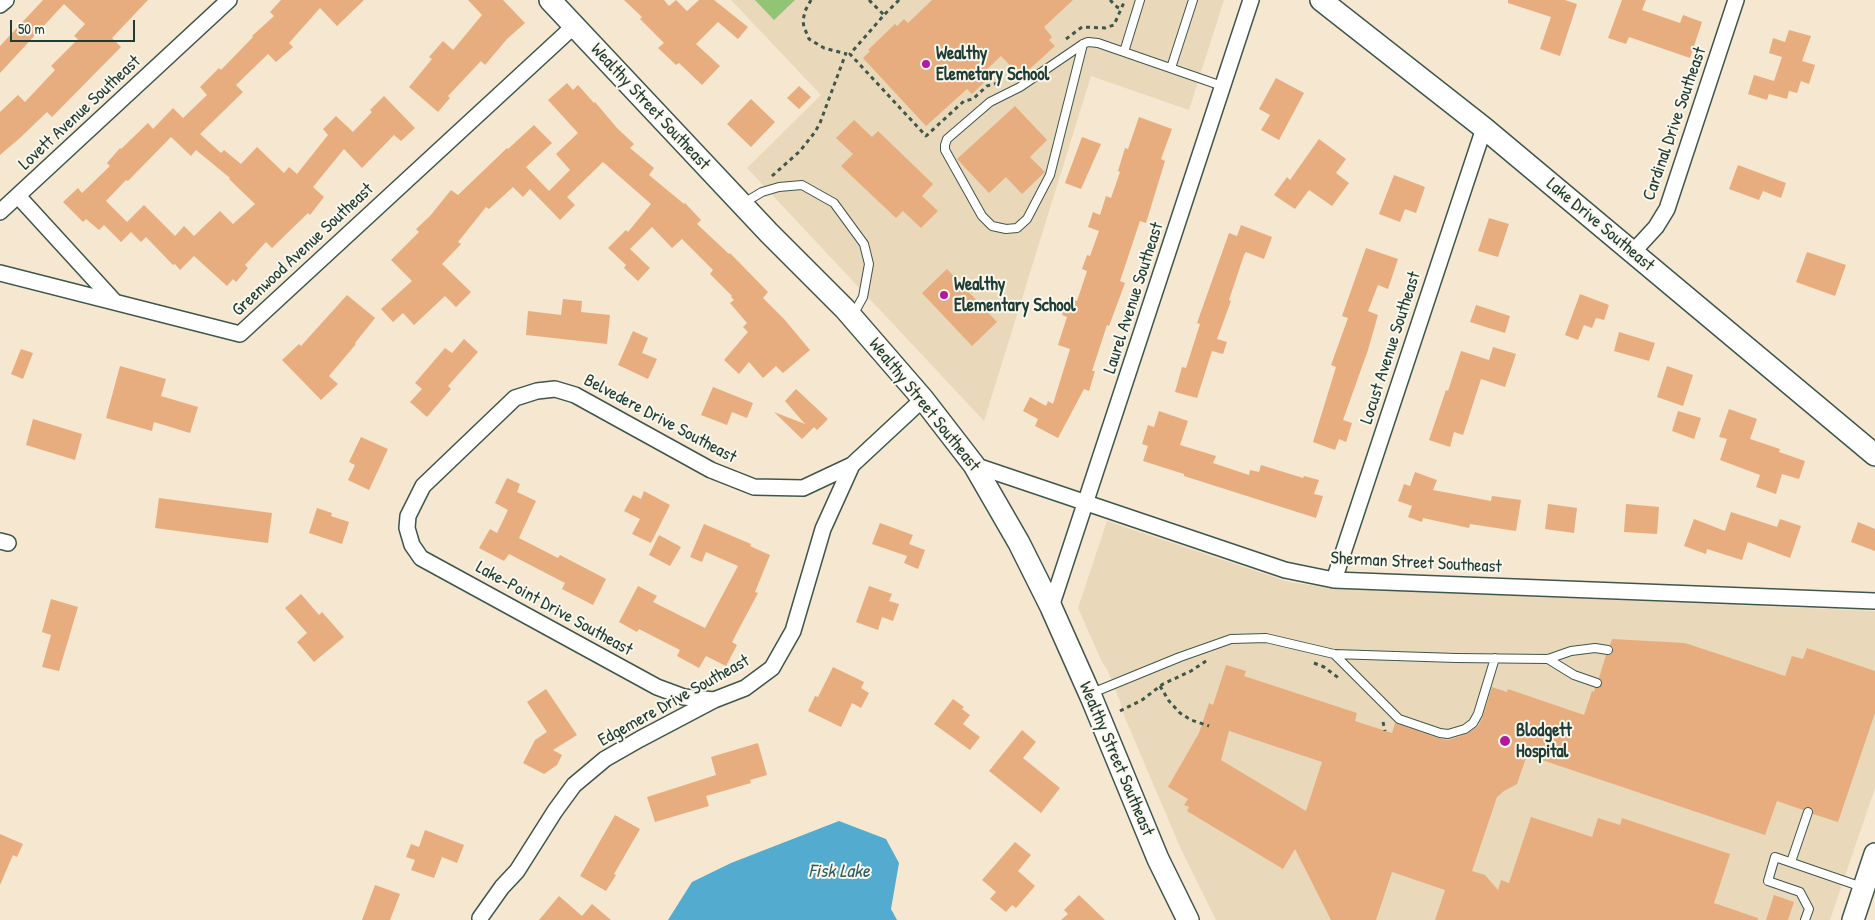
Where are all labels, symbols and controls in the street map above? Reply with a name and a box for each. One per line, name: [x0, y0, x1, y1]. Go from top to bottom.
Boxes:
scale bar: [12, 10, 138, 42]
text: 50 m: [18, 18, 45, 39]
street label: Wealthy Street Southeast: [586, 39, 714, 175]
place label: Wealthy Elemetary School: [936, 43, 1049, 86]
street label: Cardinal Drive Southeast: [1639, 44, 1711, 204]
street label: Lovett Avenue Southeast: [15, 51, 145, 175]
marker: Wealthy Elemetary School: [920, 58, 932, 70]
street label: Lake Drive Southeast: [1542, 174, 1658, 276]
street label: Greenwood Avenue Southeast: [228, 179, 378, 321]
street label: Laurel Avenue Southeast: [1099, 220, 1169, 376]
street label: Locust Avenue Southeast: [1356, 269, 1426, 427]
place label: Wealthy Elementary School: [954, 274, 1075, 316]
marker: Wealthy Elementary School: [938, 289, 950, 301]
street label: Wealthy Street Southeast: [864, 334, 984, 476]
street label: Belvedere Drive Southeast: [580, 370, 740, 468]
street label: Sherman Street Southeast: [1330, 548, 1502, 578]
street label: Lake-Point Drive Southeast: [472, 557, 636, 661]
street label: Edgemere Drive Southeast: [595, 650, 753, 752]
street label: Wealthy Street Southeast: [1074, 679, 1158, 839]
place label: Blodgett Hospital: [1516, 720, 1572, 762]
marker: Blodgett Hospital: [1498, 734, 1512, 748]
water label: Fisk Lake: [809, 861, 869, 883]

